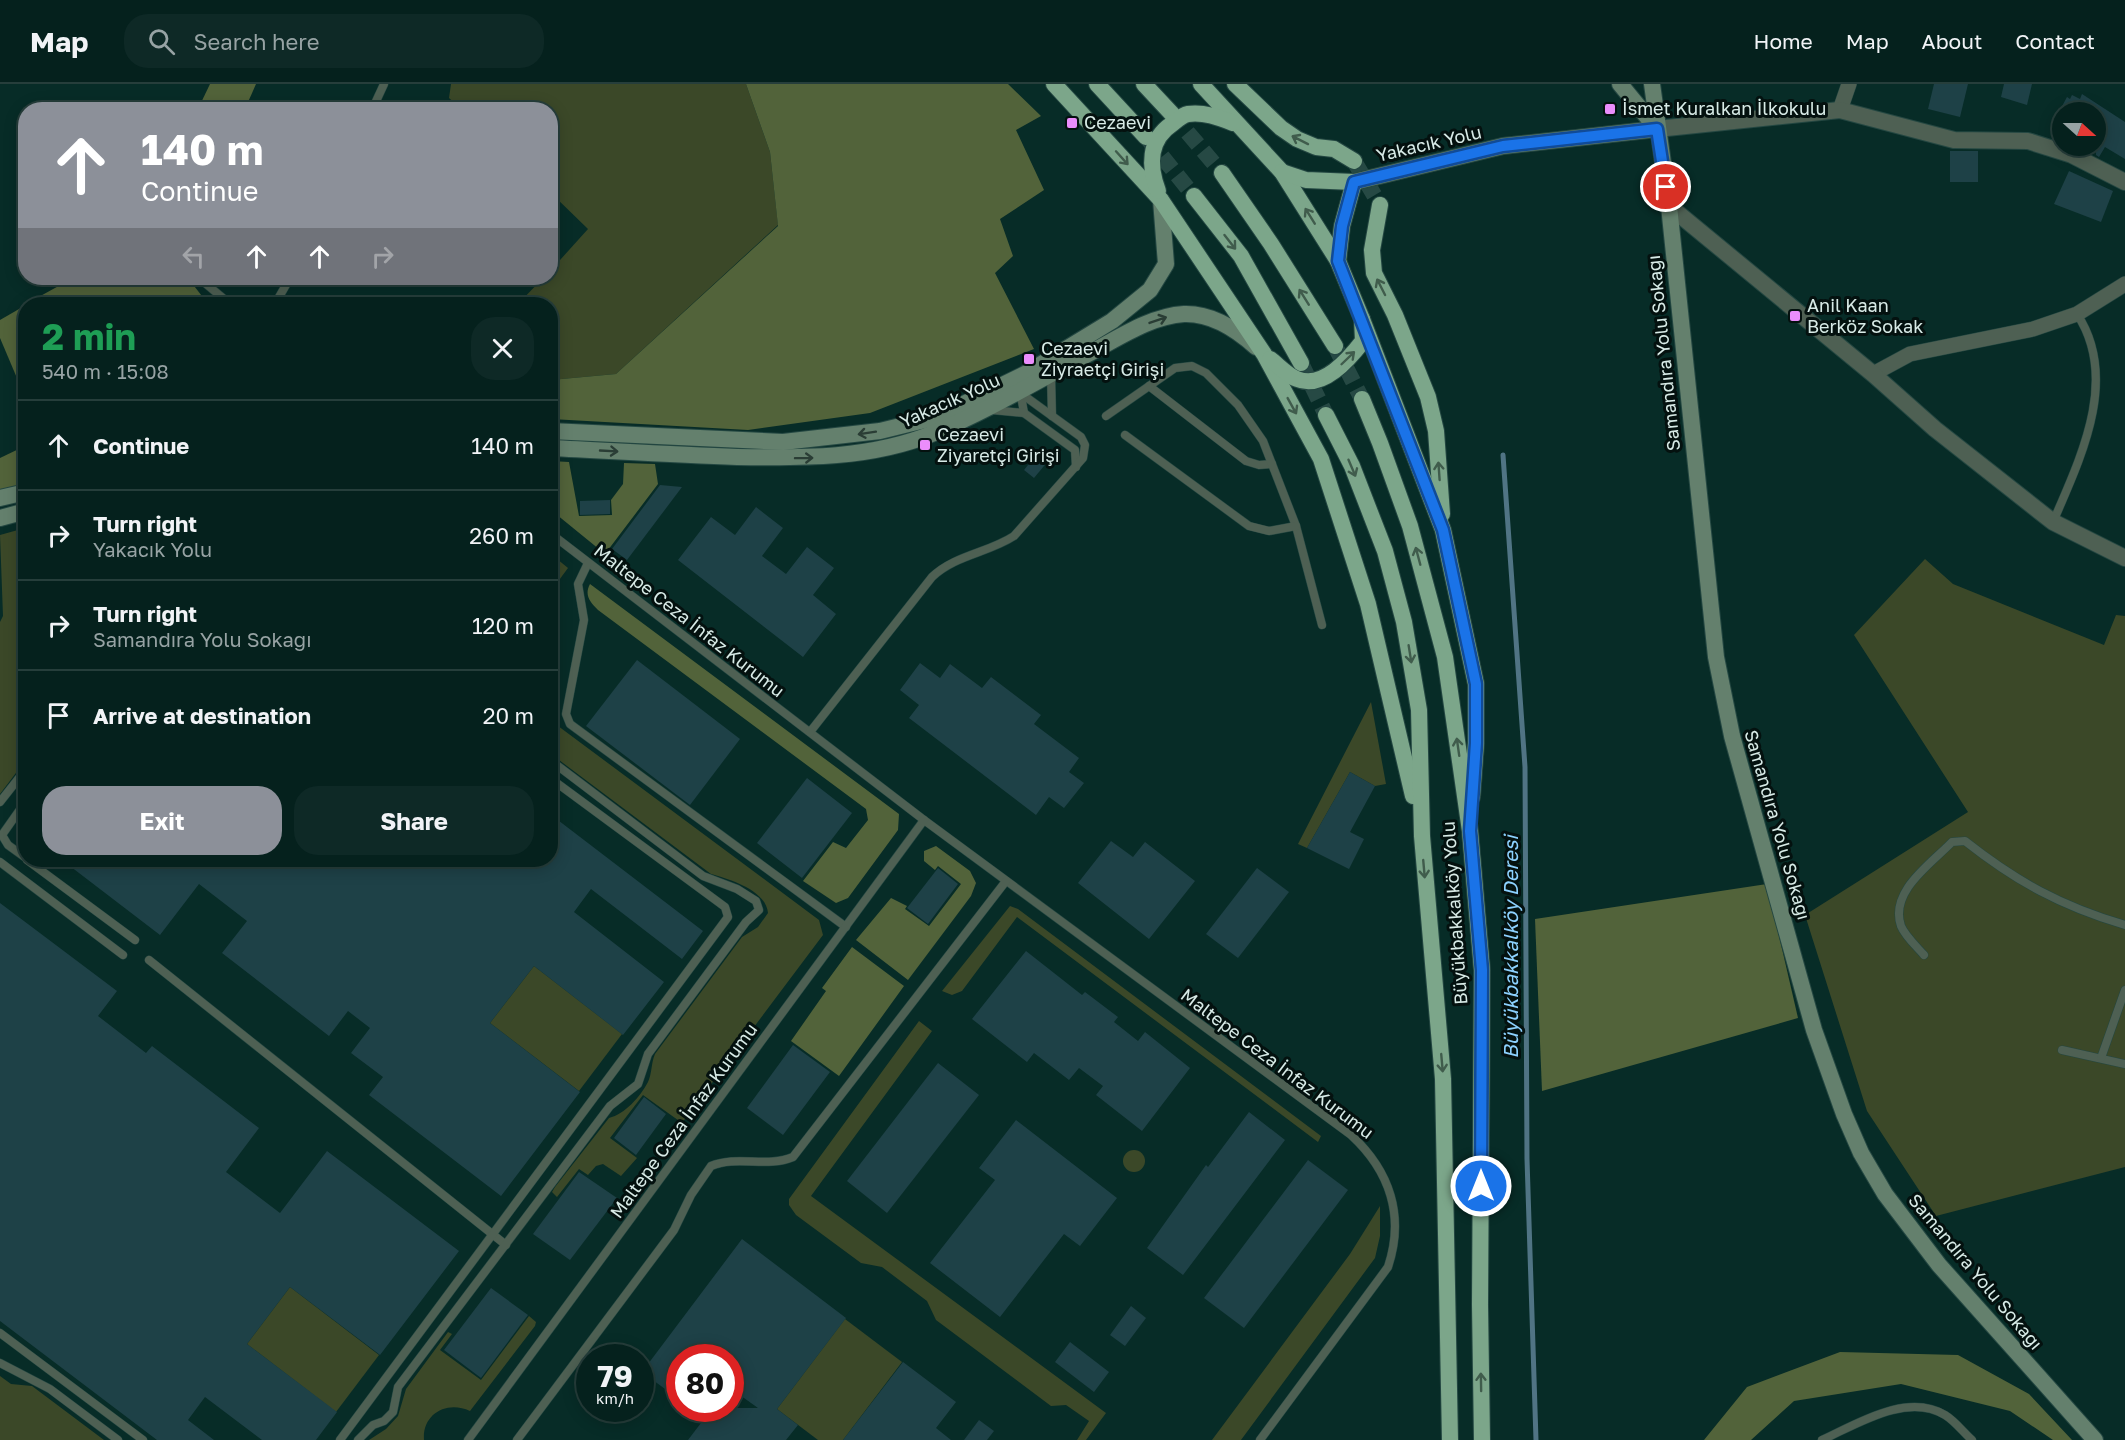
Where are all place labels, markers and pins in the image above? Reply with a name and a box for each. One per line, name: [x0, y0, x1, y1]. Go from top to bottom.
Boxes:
place label: İsmet Kuralkan İlkokulu: [1622, 97, 1826, 119]
marker: İsmet Kuralkan İlkokulu: [1603, 102, 1617, 116]
place label: Cezaevi: [1084, 111, 1151, 133]
marker: Cezaevi: [1065, 116, 1079, 130]
pin: [1640, 161, 1691, 212]
place label: Anil Kaan Berköz Sokak: [1807, 294, 1923, 337]
marker: Anil Kaan Berköz Sokak: [1788, 309, 1802, 323]
place label: Cezaevi Ziyraetçi Girişi: [1041, 337, 1164, 380]
marker: Cezaevi Ziyraetçi Girişi: [1022, 352, 1036, 366]
place label: Cezaevi Ziyaretçi Girişi: [937, 423, 1060, 466]
marker: Cezaevi Ziyaretçi Girişi: [918, 438, 932, 452]

